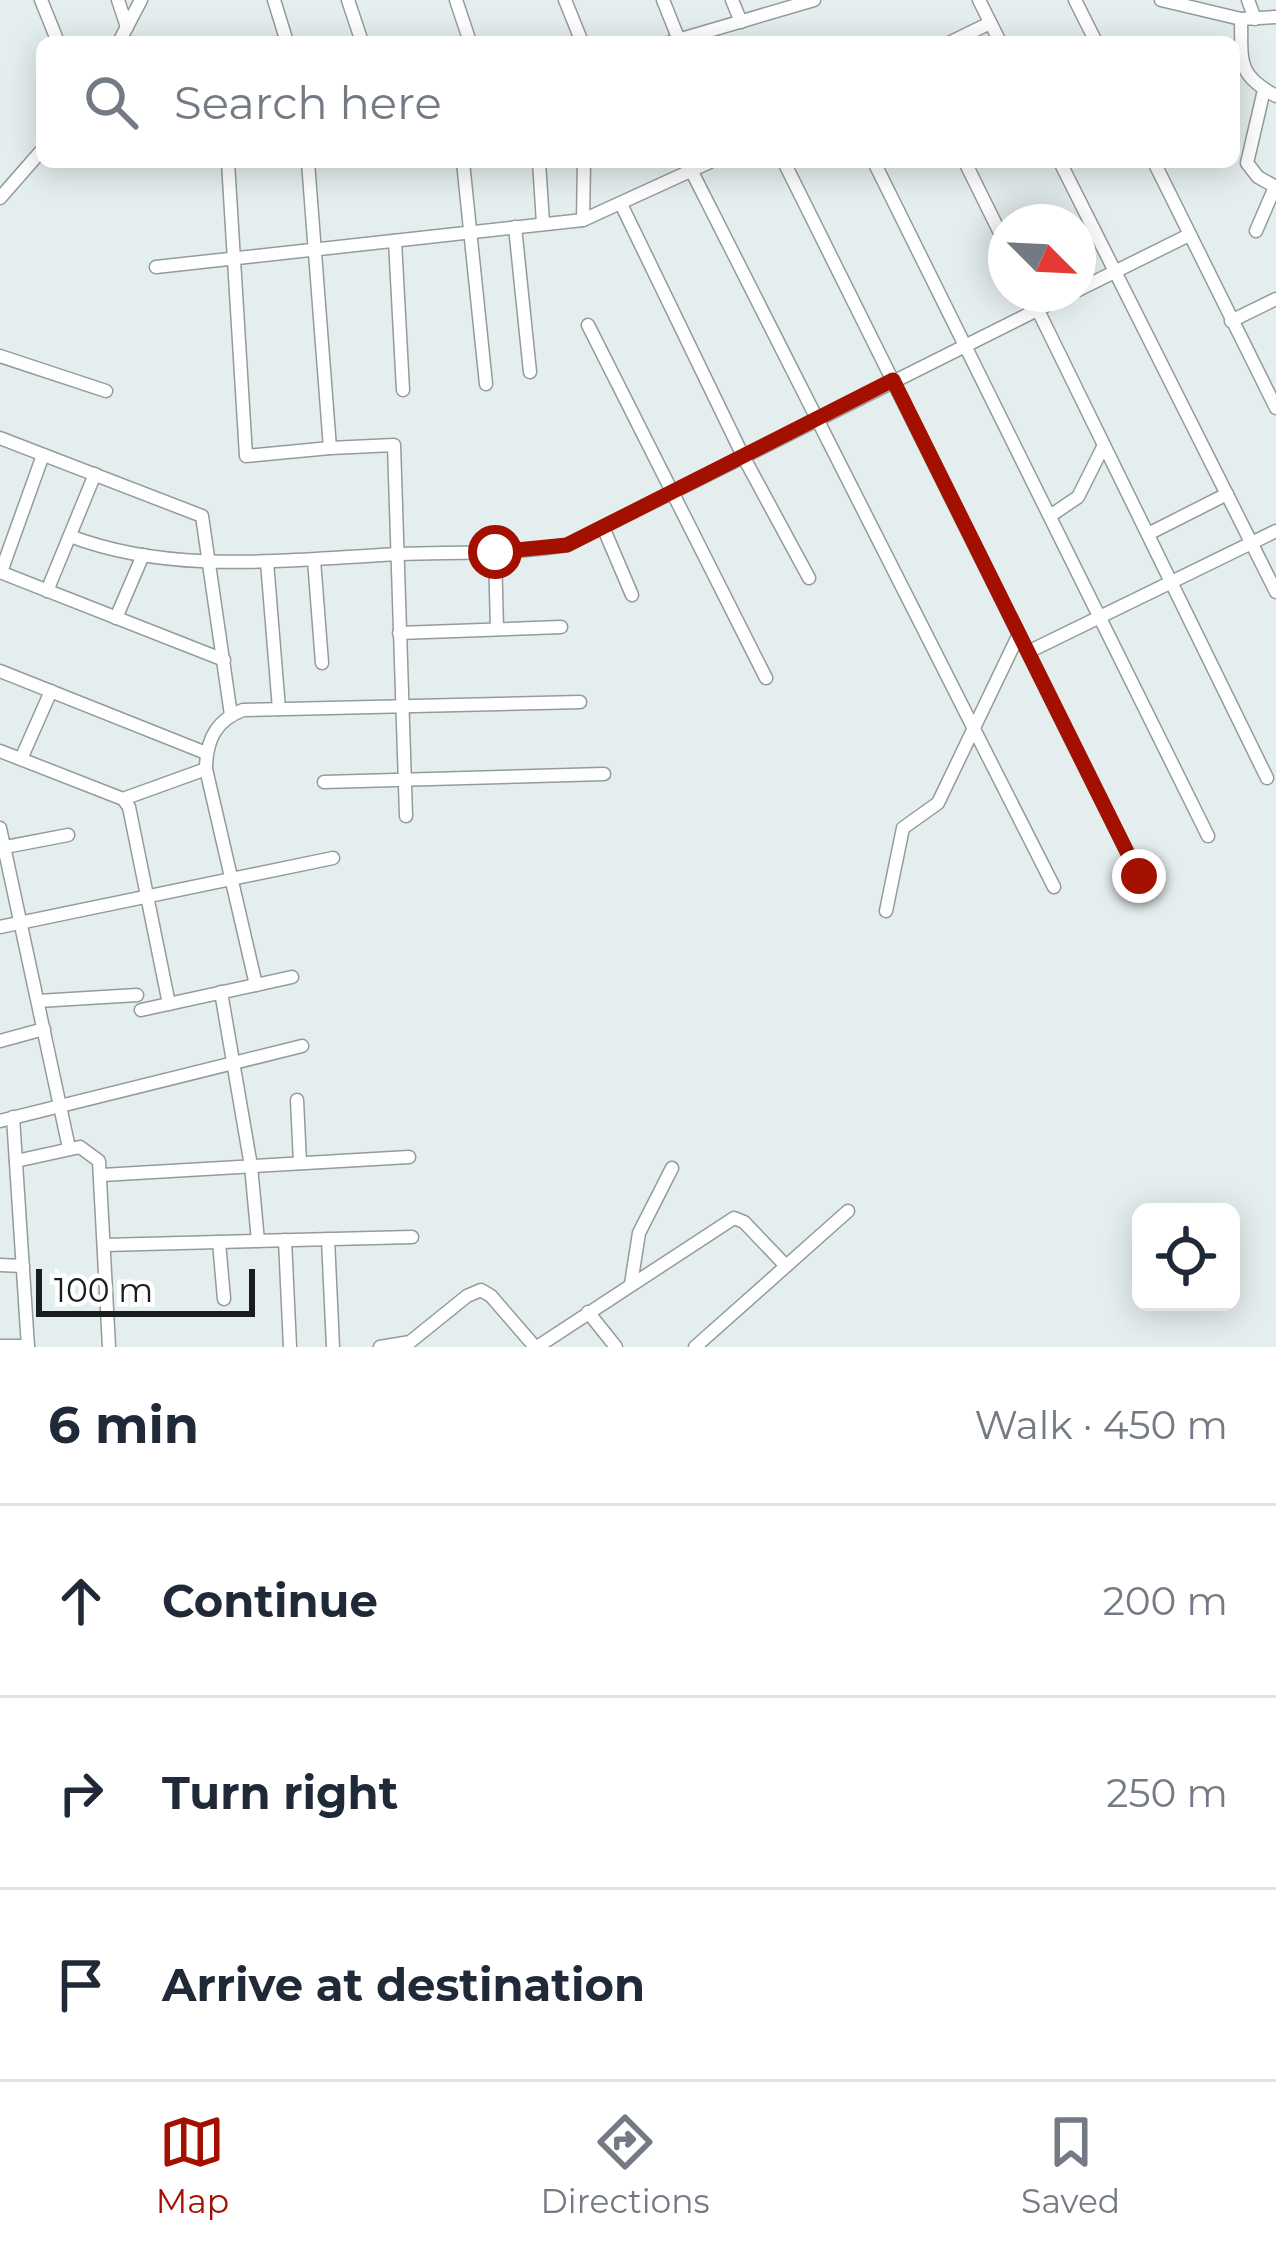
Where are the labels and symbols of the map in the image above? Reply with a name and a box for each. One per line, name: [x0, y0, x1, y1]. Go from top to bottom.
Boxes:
north arrow: [988, 204, 1096, 312]
route start: [468, 525, 522, 579]
route end: [1112, 849, 1166, 903]
scale bar: [36, 1263, 255, 1316]

